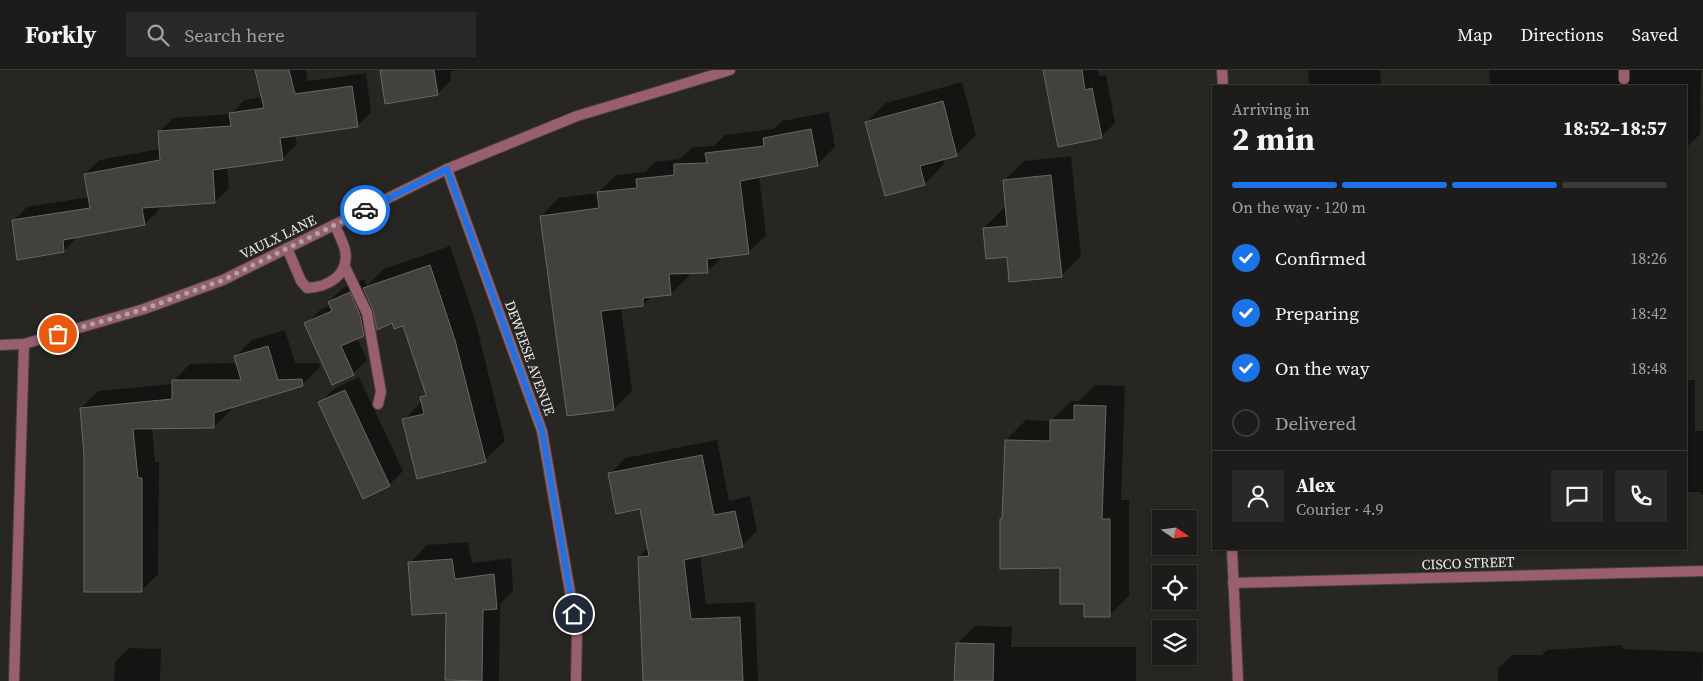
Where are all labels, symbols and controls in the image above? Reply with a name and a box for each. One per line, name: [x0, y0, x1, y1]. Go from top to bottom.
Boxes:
search box: [126, 12, 476, 57]
text: Forkly: [25, 18, 96, 51]
icon: search: [144, 21, 172, 49]
text: Search here: [184, 22, 285, 48]
text: Map: [1457, 22, 1493, 47]
text: Directions: [1521, 22, 1604, 47]
text: Saved: [1632, 22, 1678, 47]
text: Arriving in: [1232, 98, 1310, 120]
text: 18:52–18:57: [1563, 115, 1667, 141]
text: 2 min: [1232, 117, 1315, 161]
courier: [340, 185, 390, 235]
icon: car: [351, 196, 379, 224]
text: On the way · 120 m: [1232, 196, 1366, 218]
street label: VAULX LANE: [237, 210, 319, 264]
icon: check: [1232, 244, 1260, 272]
text: Confirmed: [1275, 245, 1366, 271]
text: 18:26: [1630, 247, 1667, 269]
street label: DEWEESE AVENUE: [500, 298, 560, 418]
icon: check: [1232, 299, 1260, 327]
text: Preparing: [1275, 300, 1359, 326]
text: 18:42: [1630, 302, 1667, 324]
pin: [37, 313, 79, 355]
icon: bag: [44, 320, 72, 348]
icon: check: [1232, 354, 1260, 382]
text: On the way: [1275, 355, 1370, 381]
text: 18:48: [1630, 357, 1667, 379]
text: Delivered: [1275, 410, 1356, 436]
button: person: [1232, 470, 1284, 522]
button: chat: [1551, 470, 1603, 522]
button: phone: [1615, 470, 1667, 522]
text: Alex: [1296, 472, 1335, 498]
text: Courier · 4.9: [1296, 498, 1384, 520]
north arrow: [1152, 510, 1198, 555]
map controls: [1152, 510, 1197, 665]
street label: CISCO STREET: [1421, 551, 1515, 575]
button: locate: [1152, 565, 1197, 610]
pin: [553, 593, 595, 635]
icon: home: [560, 600, 588, 628]
button: layers: [1152, 620, 1197, 665]

